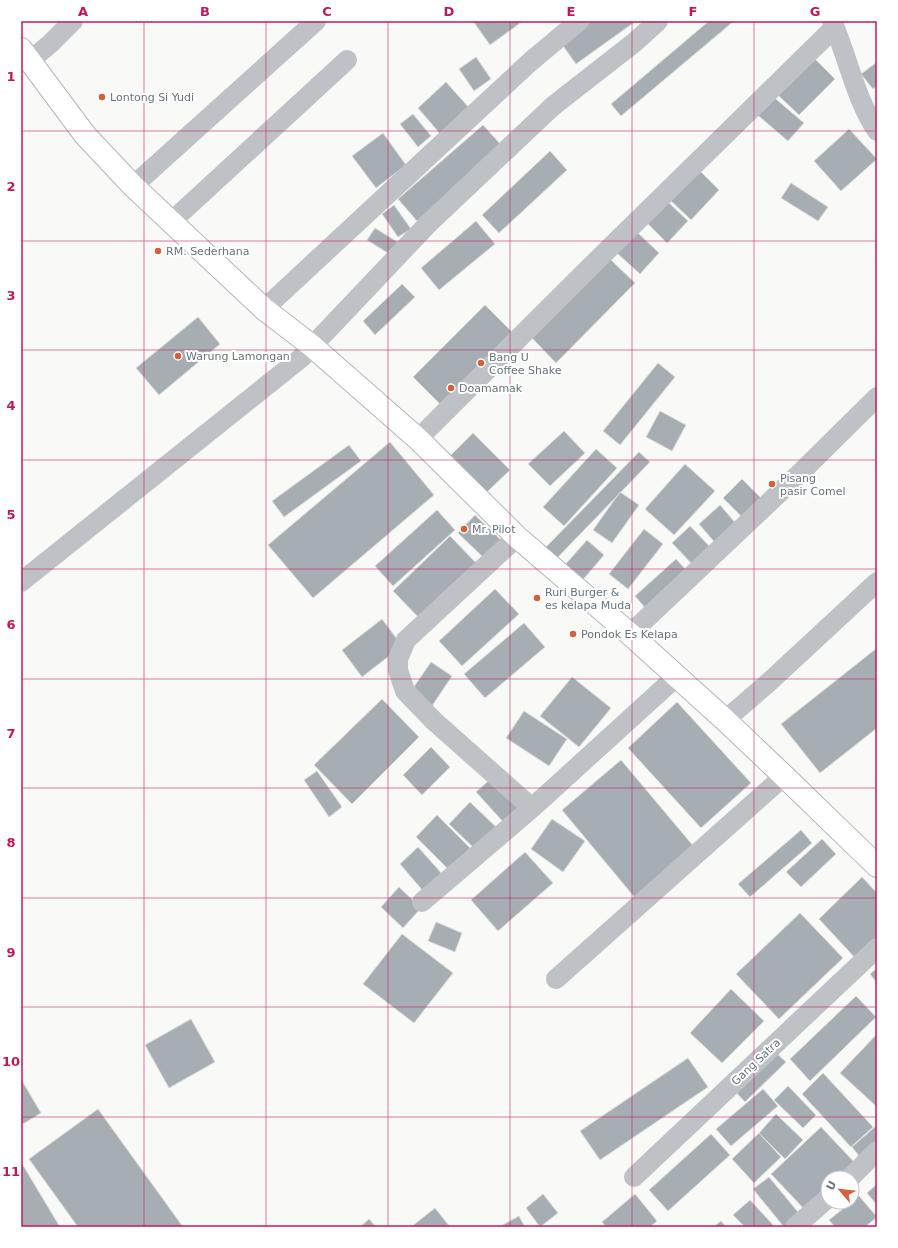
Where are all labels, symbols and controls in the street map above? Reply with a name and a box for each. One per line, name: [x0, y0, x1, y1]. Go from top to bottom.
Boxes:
text: A: [78, 4, 88, 19]
text: B: [200, 4, 210, 19]
text: C: [322, 4, 332, 19]
text: D: [444, 4, 455, 19]
text: E: [567, 4, 575, 19]
text: F: [689, 4, 697, 19]
text: G: [810, 4, 820, 19]
text: 1: [6, 69, 16, 84]
place label: Lontong Si Yudi: [110, 91, 194, 104]
marker: Lontong Si Yudi: [97, 92, 107, 102]
text: 2: [6, 179, 16, 194]
place label: RM. Sederhana: [166, 245, 249, 258]
marker: RM. Sederhana: [153, 246, 163, 256]
text: 3: [6, 288, 16, 303]
place label: Warung Lamongan: [186, 350, 290, 363]
marker: Warung Lamongan: [173, 351, 183, 361]
place label: Bang U Coffee Shake: [489, 351, 562, 377]
marker: Bang U Coffee Shake: [476, 358, 486, 368]
place label: Doamamak: [459, 382, 523, 395]
marker: Doamamak: [446, 383, 456, 393]
text: 4: [6, 398, 16, 413]
place label: Pisang pasir Comel: [780, 472, 845, 498]
marker: Pisang pasir Comel: [767, 479, 777, 489]
text: 5: [6, 507, 16, 522]
place label: Mr. Pilot: [472, 523, 516, 536]
marker: Mr. Pilot: [459, 524, 469, 534]
place label: Ruri Burger & es kelapa Muda: [545, 586, 631, 612]
marker: Ruri Burger & es kelapa Muda: [532, 593, 542, 603]
text: 6: [6, 617, 16, 632]
place label: Pondok Es Kelapa: [581, 628, 678, 641]
marker: Pondok Es Kelapa: [568, 629, 578, 639]
text: 7: [6, 726, 16, 741]
text: 8: [6, 835, 16, 850]
text: 9: [6, 945, 16, 960]
street label: Gang Satra: [729, 1036, 783, 1088]
text: 10: [2, 1054, 20, 1069]
text: 11: [2, 1164, 20, 1179]
north arrow: [820, 1170, 860, 1210]
text: U: [824, 1179, 839, 1193]

